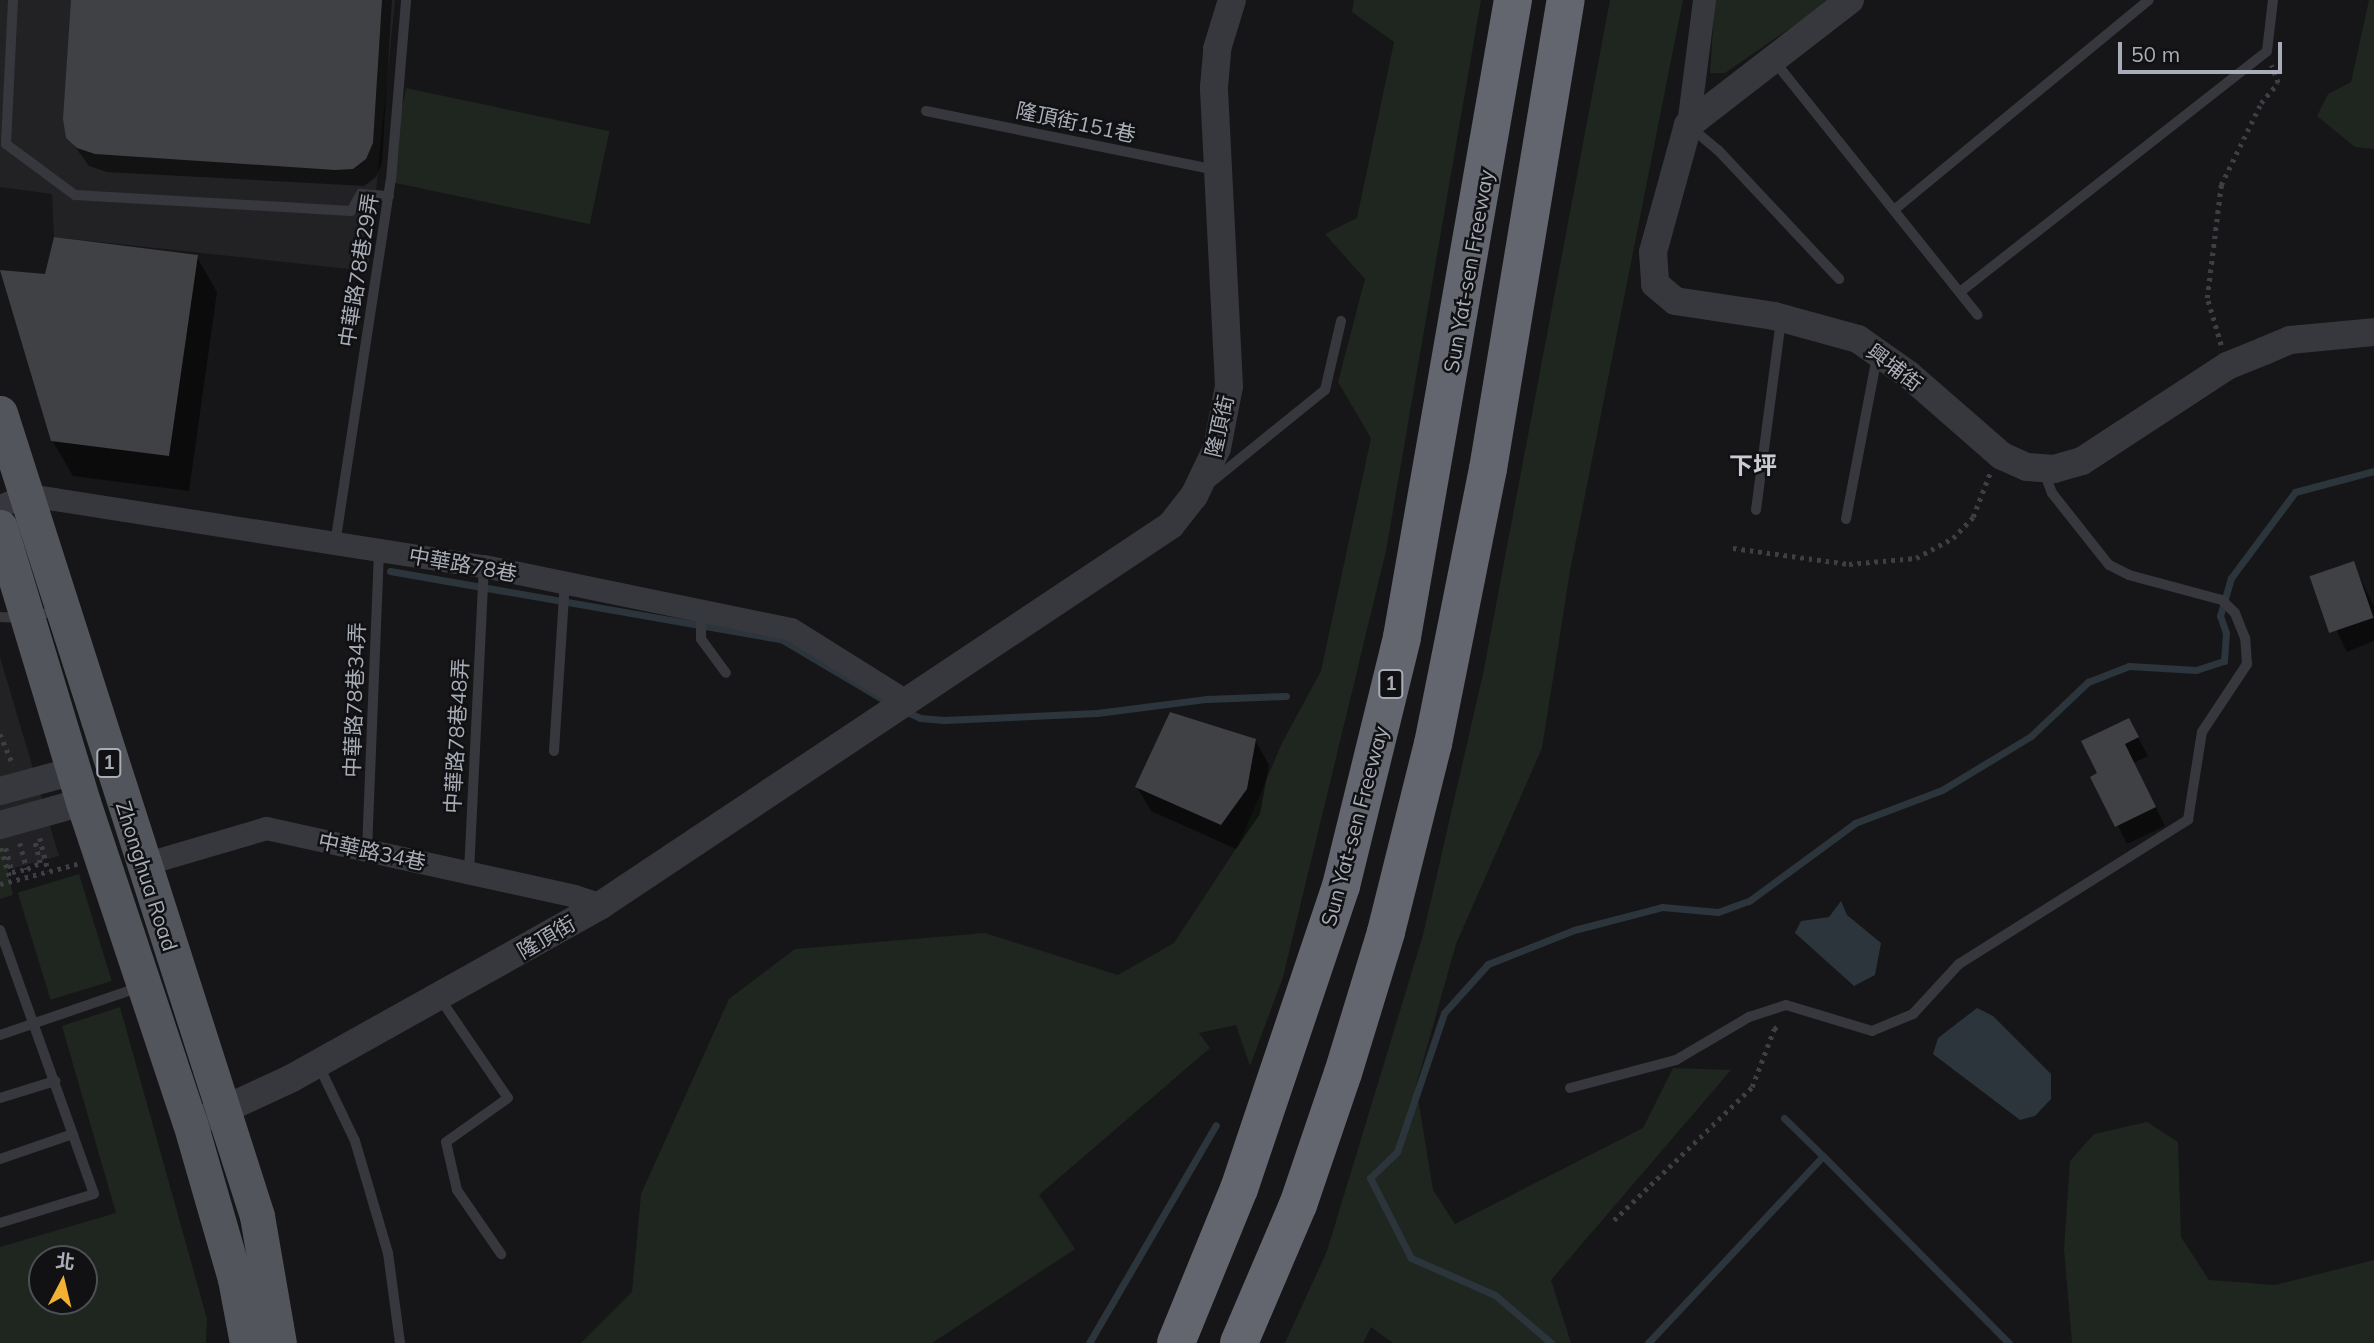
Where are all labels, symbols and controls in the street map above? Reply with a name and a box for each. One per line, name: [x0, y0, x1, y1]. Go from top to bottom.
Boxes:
scale bar: [2122, 28, 2286, 72]
text: 50 m: [2131, 41, 2180, 67]
street label: 隆頂街151巷: [1014, 97, 1138, 147]
street label: Sun Yat-sen Freeway: [1438, 167, 1498, 375]
street label: 中華路78巷29弄: [333, 191, 383, 349]
street label: 興埔街: [1862, 338, 1928, 396]
street label: 隆頂街: [1200, 392, 1238, 460]
district label: 下坪: [1729, 452, 1777, 480]
street label: 中華路78巷: [407, 542, 519, 586]
street label: 中華路78巷34弄: [339, 622, 369, 778]
street label: 中華路78巷48弄: [439, 658, 473, 814]
road number: 1: [1377, 668, 1405, 699]
street label: Sun Yat-sen Freeway: [1315, 723, 1393, 929]
road number: 1: [95, 748, 123, 778]
street label: Zhonghua Road: [111, 798, 183, 954]
street label: 中華路34巷: [316, 827, 428, 875]
street label: 隆頂街: [512, 910, 580, 964]
north arrow: [28, 1245, 98, 1315]
text: 北: [54, 1248, 76, 1274]

